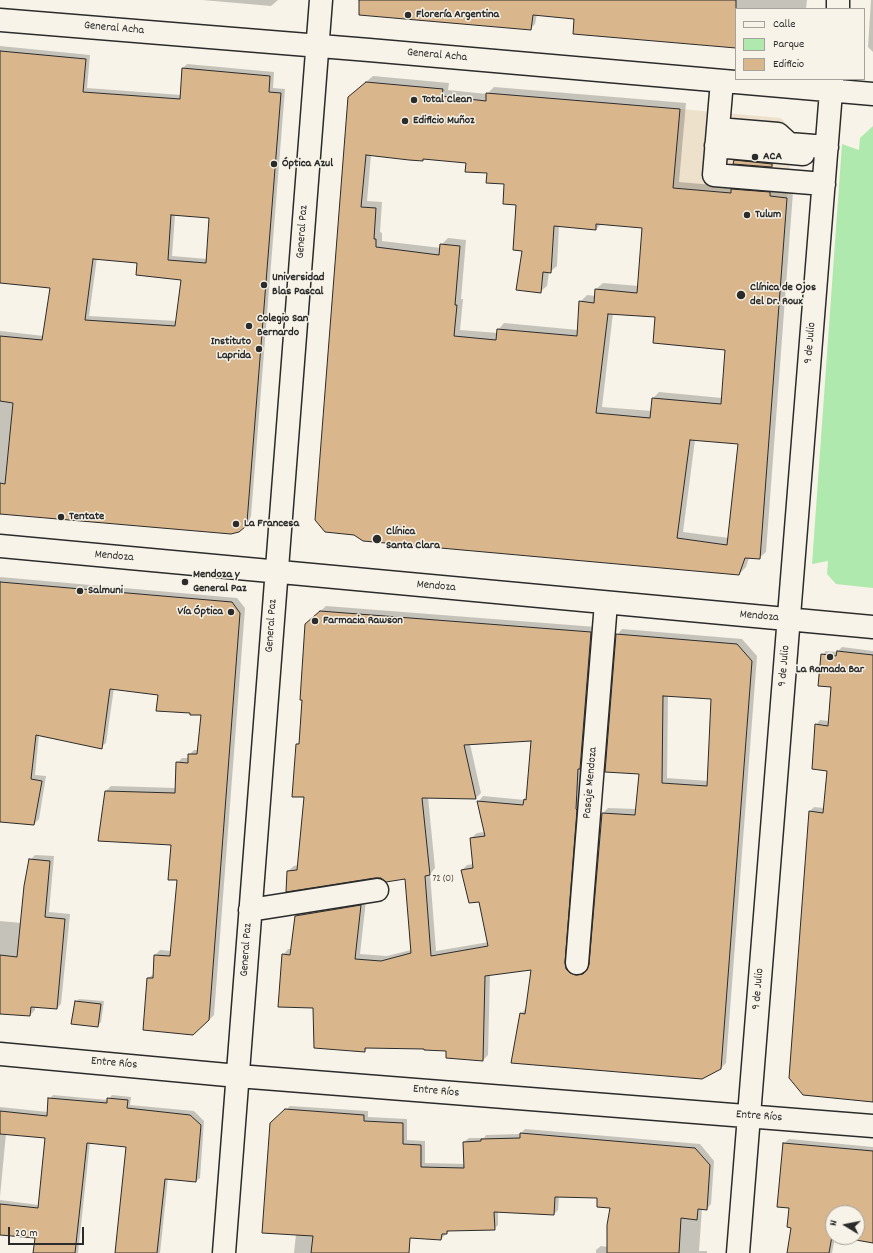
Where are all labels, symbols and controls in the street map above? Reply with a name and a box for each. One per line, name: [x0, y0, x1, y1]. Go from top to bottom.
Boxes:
place label: Florería Argentina: [416, 8, 499, 22]
legend: [735, 8, 865, 80]
marker: Florería Argentina: [403, 10, 413, 20]
text: Calle: [773, 16, 796, 33]
street label: General Acha: [83, 19, 145, 39]
text: Parque: [773, 36, 804, 53]
street label: General Acha: [406, 46, 468, 66]
text: Edificio: [773, 56, 804, 73]
place label: Total Clean: [422, 93, 472, 107]
marker: Total Clean: [409, 95, 419, 105]
place label: Edificio Muñoz: [413, 114, 475, 128]
marker: Edificio Muñoz: [400, 116, 410, 126]
place label: ACA: [763, 150, 782, 164]
marker: ACA: [750, 152, 760, 162]
place label: Óptica Azul: [282, 157, 333, 171]
marker: Óptica Azul: [269, 159, 279, 169]
street label: General Paz: [294, 205, 312, 259]
place label: Tulum: [755, 208, 781, 222]
marker: Tulum: [742, 210, 752, 220]
place label: Universidad Blas Pascal: [272, 271, 324, 299]
marker: Universidad Blas Pascal: [259, 280, 269, 290]
place label: Clínica de Ojos del Dr. Roux: [750, 281, 816, 309]
marker: Clínica de Ojos del Dr. Roux: [735, 289, 747, 301]
place label: Colegio San Bernardo: [257, 312, 308, 340]
marker: Colegio San Bernardo: [244, 321, 254, 331]
street label: 9 de Julio: [802, 322, 820, 364]
place label: Instituto Laprida: [211, 335, 251, 363]
marker: Instituto Laprida: [254, 344, 264, 354]
place label: Tentate: [69, 510, 104, 524]
marker: Tentate: [56, 512, 66, 522]
place label: La Francesa: [244, 517, 299, 531]
marker: La Francesa: [231, 519, 241, 529]
place label: Clínica Santa Clara: [386, 525, 440, 553]
marker: Clínica Santa Clara: [371, 533, 383, 545]
street label: Mendoza: [94, 548, 134, 566]
place label: Mendoza y General Paz: [193, 568, 246, 596]
marker: Mendoza y General Paz: [180, 577, 190, 587]
street label: Mendoza: [416, 578, 456, 596]
place label: Salmuni: [88, 584, 123, 598]
marker: Salmuni: [75, 586, 85, 596]
street label: General Paz: [263, 599, 281, 653]
place label: Vía Óptica: [178, 605, 223, 619]
marker: Vía Óptica: [226, 607, 236, 617]
street label: Mendoza: [739, 608, 779, 626]
place label: Farmacia Rawson: [323, 614, 403, 628]
marker: Farmacia Rawson: [310, 616, 320, 626]
street label: 9 de Julio: [776, 645, 794, 687]
marker: La Ramada Bar: [825, 652, 835, 662]
place label: La Ramada Bar: [796, 663, 864, 677]
street label: Pasaje Mendoza: [581, 747, 601, 819]
house number: 72 (O): [432, 874, 454, 886]
street label: General Paz: [238, 923, 256, 977]
street label: 9 de Julio: [750, 968, 768, 1010]
street label: Entre Ríos: [90, 1055, 138, 1073]
street label: Entre Ríos: [412, 1083, 460, 1101]
street label: Entre Ríos: [735, 1108, 783, 1126]
north arrow: [825, 1205, 865, 1245]
scale bar: [10, 1219, 86, 1245]
text: N: [826, 1219, 843, 1227]
text: 20 m: [15, 1225, 38, 1242]

